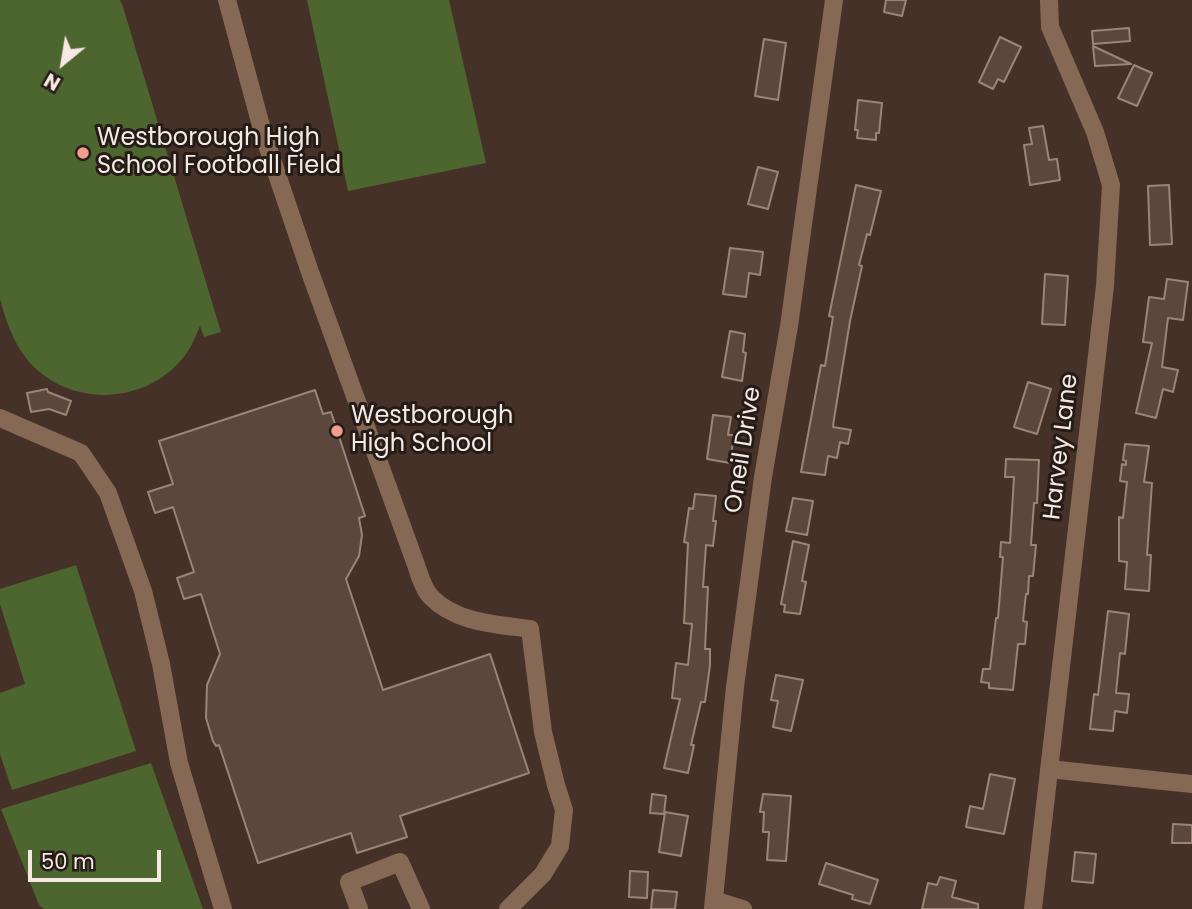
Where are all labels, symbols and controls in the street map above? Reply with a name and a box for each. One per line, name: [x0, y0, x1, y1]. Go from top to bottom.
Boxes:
north arrow: [28, 28, 98, 98]
text: N: [39, 66, 65, 97]
place label: Westborough High School Football Field: [97, 125, 341, 181]
marker: Westborough High School Football Field: [75, 145, 91, 161]
street label: Harvey Lane: [1039, 372, 1085, 522]
street label: Oneil Drive: [720, 385, 768, 515]
place label: Westborough High School: [351, 403, 513, 459]
marker: Westborough High School: [329, 423, 345, 439]
scale bar: [32, 836, 164, 880]
text: 50 m: [41, 847, 95, 876]

